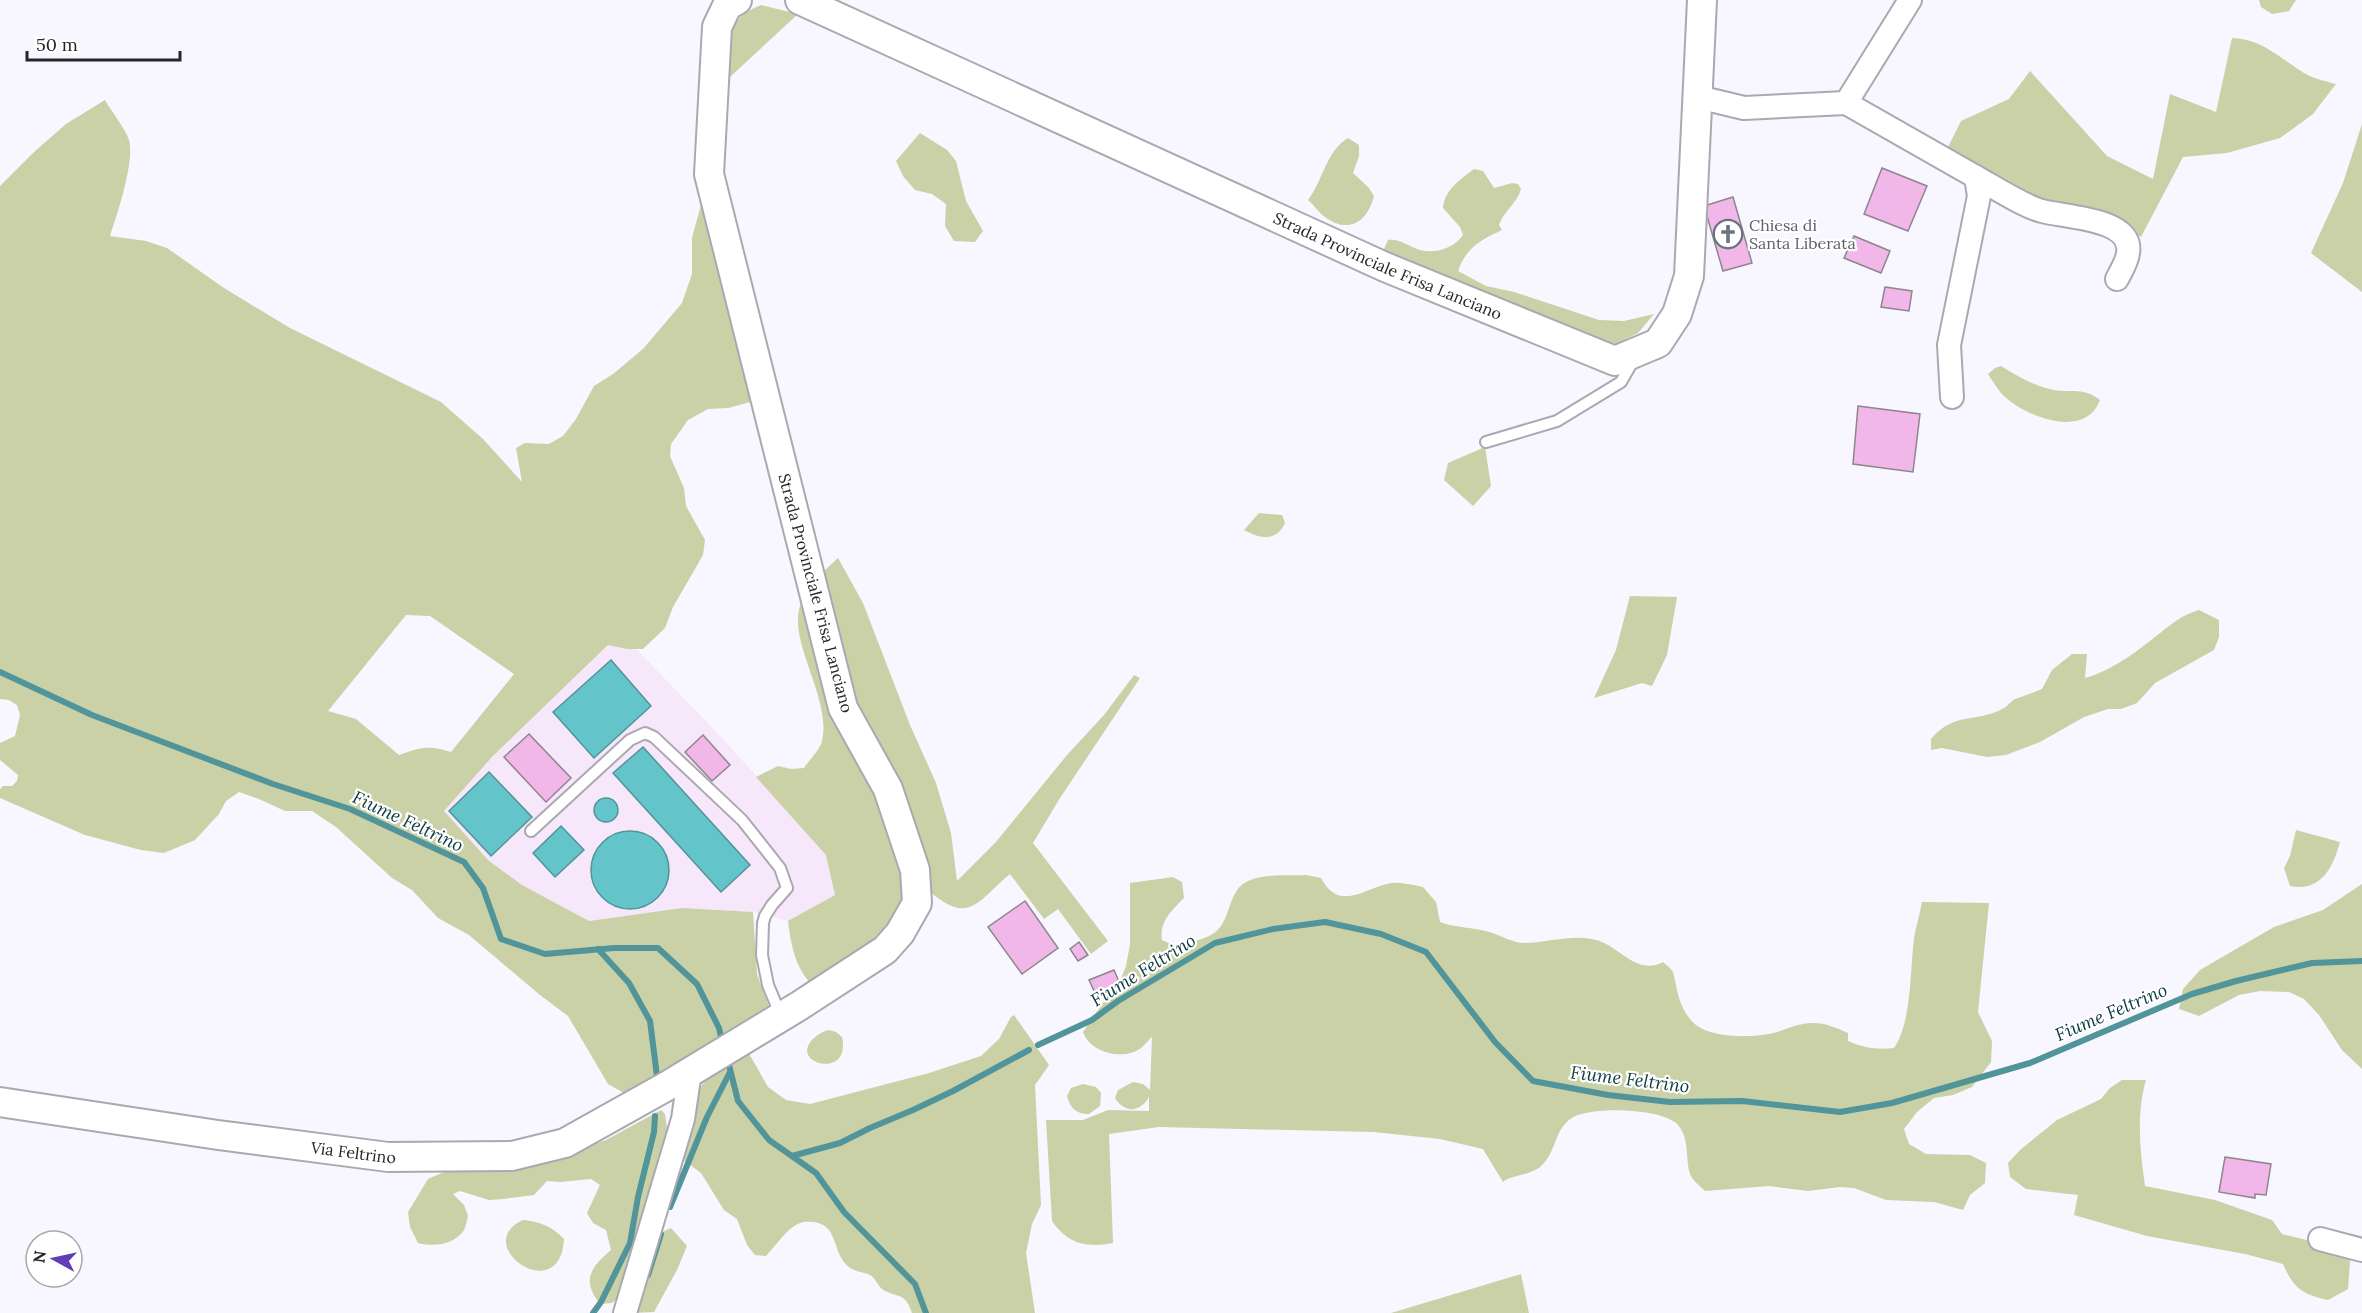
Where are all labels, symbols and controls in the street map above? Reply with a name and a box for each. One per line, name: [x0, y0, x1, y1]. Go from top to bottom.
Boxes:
scale bar: [27, 24, 180, 62]
text: 50 m: [36, 33, 78, 56]
street label: Strada Provinciale Frisa Lanciano: [1270, 207, 1505, 324]
place label: Chiesa di Santa Liberata: [1749, 215, 1856, 253]
church icon: Chiesa di Santa Liberata: [1712, 218, 1744, 250]
street label: Strada Provinciale Frisa Lanciano: [774, 471, 858, 715]
water label: Fiume Feltrino: [349, 785, 467, 857]
water label: Fiume Feltrino: [1086, 929, 1200, 1011]
water label: Fiume Feltrino: [2051, 978, 2171, 1046]
water label: Fiume Feltrino: [1569, 1060, 1691, 1098]
street label: Via Feltrino: [309, 1137, 396, 1167]
north arrow: [24, 1229, 84, 1289]
text: N: [28, 1249, 50, 1264]

